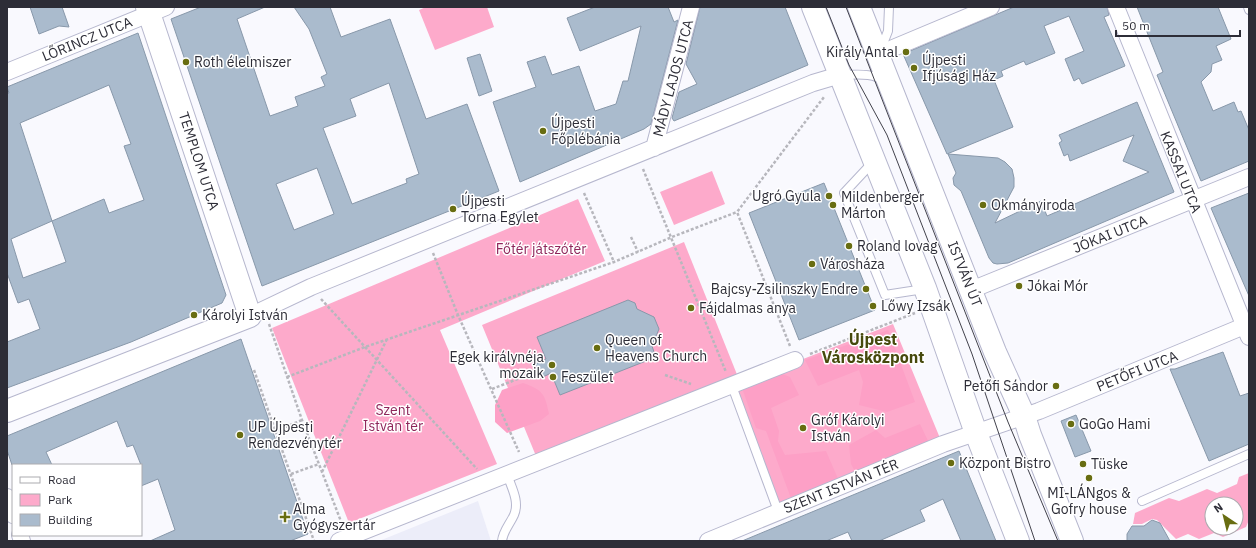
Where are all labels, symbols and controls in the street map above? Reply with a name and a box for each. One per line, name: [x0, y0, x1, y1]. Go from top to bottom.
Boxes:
street label: LŐRINCZ UTCA: [39, 12, 135, 65]
scale bar: [1116, 12, 1240, 38]
street label: MÁDY LAJOS UTCA: [648, 17, 697, 139]
text: 50 m: [1122, 18, 1150, 33]
place label: Király Antal: [826, 43, 898, 61]
marker: Király Antal: [901, 47, 911, 57]
place label: Újpesti Ifjúsági Ház: [922, 50, 996, 85]
place label: Roth élelmiszer: [194, 53, 291, 71]
marker: Roth élelmiszer: [181, 57, 191, 67]
marker: Újpesti Ifjúsági Ház: [909, 63, 919, 73]
street label: TEMPLOM UTCA: [175, 110, 223, 212]
place label: Újpesti Főplébánia: [551, 113, 621, 148]
marker: Újpesti Főplébánia: [538, 126, 548, 136]
street label: KASSAI UTCA: [1156, 128, 1206, 216]
place label: Ugró Gyula: [752, 187, 822, 205]
place label: Mildenberger Márton: [841, 188, 924, 222]
place label: Újpesti Torna Egylet: [461, 191, 539, 226]
marker: Ugró Gyula: [824, 191, 834, 201]
place label: Okmányiroda: [991, 196, 1075, 214]
marker: Mildenberger Márton: [828, 200, 838, 210]
marker: Okmányiroda: [978, 200, 988, 210]
marker: Újpesti Torna Egylet: [448, 204, 458, 214]
street label: JÓKAI UTCA: [1070, 210, 1150, 257]
place label: Roland lovag: [857, 237, 938, 255]
street label: ISTVÁN ÚT: [944, 238, 987, 309]
park label: Főtér játszótér: [496, 240, 586, 258]
marker: Roland lovag: [844, 241, 854, 251]
place label: Városháza: [820, 255, 885, 273]
marker: Városháza: [807, 259, 817, 269]
place label: Jókai Mór: [1027, 277, 1088, 295]
place label: Bajcsy-Zsilinszky Endre: [711, 280, 858, 298]
marker: Jókai Mór: [1014, 281, 1024, 291]
marker: Bajcsy-Zsilinszky Endre: [861, 284, 871, 294]
place label: Lőwy Izsák: [881, 297, 951, 315]
place label: Fájdalmas anya: [699, 299, 797, 317]
marker: Lőwy Izsák: [868, 301, 878, 311]
marker: Fájdalmas anya: [686, 303, 696, 313]
place label: Károlyi István: [202, 306, 288, 324]
marker: Károlyi István: [189, 310, 199, 320]
district label: Újpest Városközpont: [822, 328, 924, 367]
place label: Queen of Heavens Church: [605, 331, 707, 365]
marker: Queen of Heavens Church: [592, 343, 602, 353]
street label: PETŐFI UTCA: [1093, 346, 1180, 395]
place label: Egek királynéja mozaik: [450, 348, 545, 382]
marker: Egek királynéja mozaik: [547, 360, 557, 370]
place label: Feszület: [561, 368, 614, 386]
marker: Feszület: [548, 372, 558, 382]
place label: Petőfi Sándor: [964, 377, 1048, 395]
marker: Petőfi Sándor: [1051, 381, 1061, 391]
park label: Szent István tér: [363, 401, 423, 435]
place label: Gróf Károlyi István: [811, 411, 885, 445]
place label: GoGo Hami: [1079, 415, 1151, 433]
place label: UP Újpesti Rendezvénytér: [248, 417, 342, 452]
marker: GoGo Hami: [1066, 419, 1076, 429]
marker: Gróf Károlyi István: [798, 423, 808, 433]
marker: UP Újpesti Rendezvénytér: [235, 430, 245, 440]
street label: SZENT ISTVÁN TÉR: [780, 454, 901, 517]
place label: Központ Bistro: [959, 454, 1051, 472]
place label: Tüske: [1091, 455, 1128, 473]
marker: Központ Bistro: [946, 458, 956, 468]
marker: Tüske: [1078, 459, 1088, 469]
legend: [12, 464, 142, 536]
text: Road: [48, 472, 76, 487]
marker: MI-LÁNgos & Gofry house: [1084, 473, 1094, 483]
place label: MI-LÁNgos & Gofry house: [1047, 483, 1131, 518]
text: Park: [48, 492, 73, 507]
north arrow: [1204, 496, 1244, 536]
place label: Alma Gyógyszertár: [293, 500, 375, 534]
text: N: [1211, 500, 1226, 516]
text: Building: [48, 512, 93, 527]
marker: Alma Gyógyszertár: [280, 512, 290, 522]

